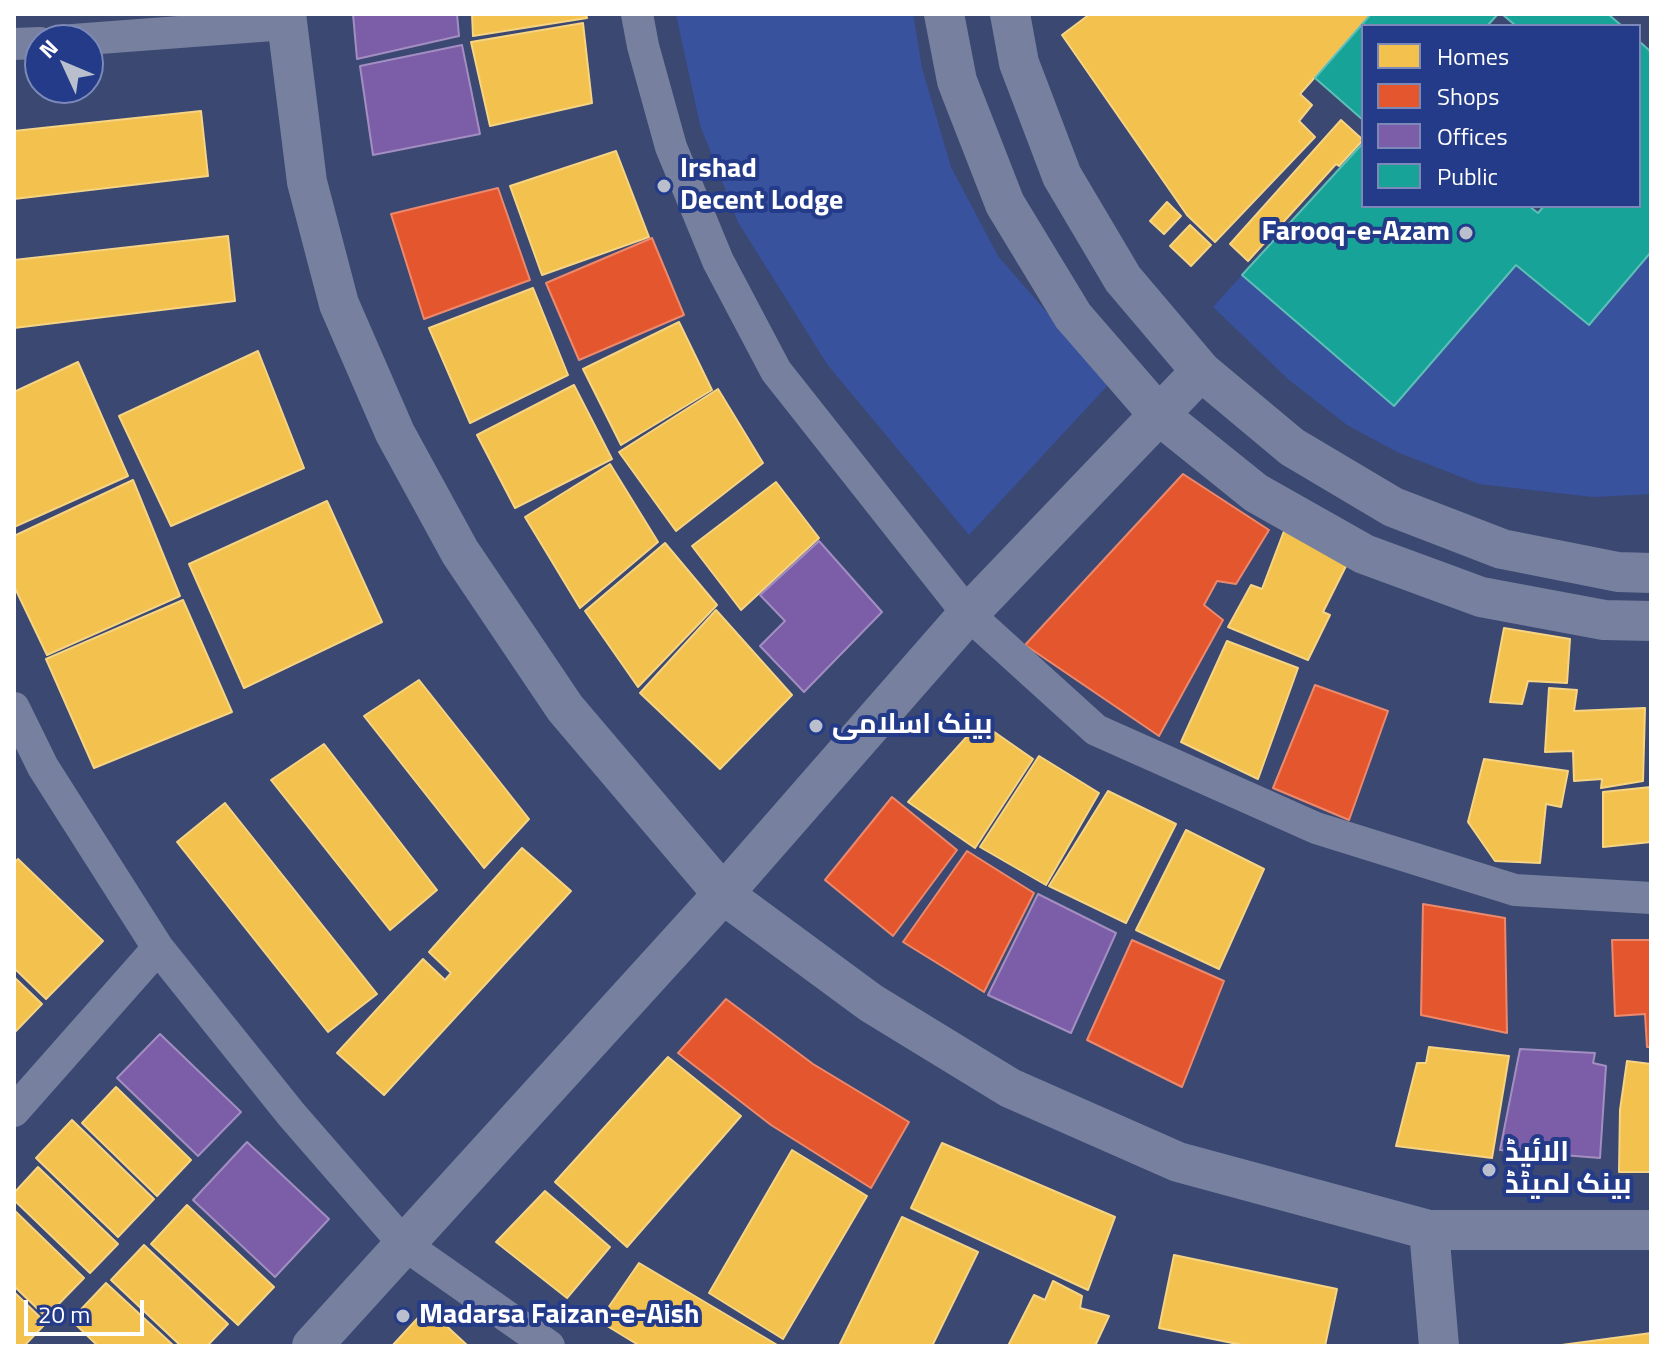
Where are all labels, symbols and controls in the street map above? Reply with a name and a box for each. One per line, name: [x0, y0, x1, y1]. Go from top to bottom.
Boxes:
north arrow: [24, 24, 104, 104]
legend: [1361, 24, 1641, 208]
text: N: [31, 31, 66, 66]
text: Homes: [1437, 38, 1509, 74]
text: Shops: [1437, 78, 1499, 114]
text: Offices: [1437, 118, 1508, 154]
place label: Irshad Decent Lodge: [680, 153, 843, 219]
text: Public: [1437, 158, 1498, 194]
marker: Irshad Decent Lodge: [655, 177, 673, 195]
place label: Farooq-e-Azam: [1261, 216, 1450, 250]
marker: Farooq-e-Azam: [1457, 224, 1475, 242]
place label: بینک اسلامی: [832, 709, 993, 743]
marker: بینک اسلامی: [807, 717, 825, 735]
place label: الائیڈ بینک لمیٹڈ: [1505, 1137, 1632, 1203]
marker: الائیڈ بینک لمیٹڈ: [1480, 1161, 1498, 1179]
scale bar: [28, 1284, 148, 1334]
text: 20 m: [38, 1296, 90, 1332]
place label: Madarsa Faizan-e-Aish: [419, 1299, 699, 1333]
marker: Madarsa Faizan-e-Aish: [394, 1307, 412, 1325]

